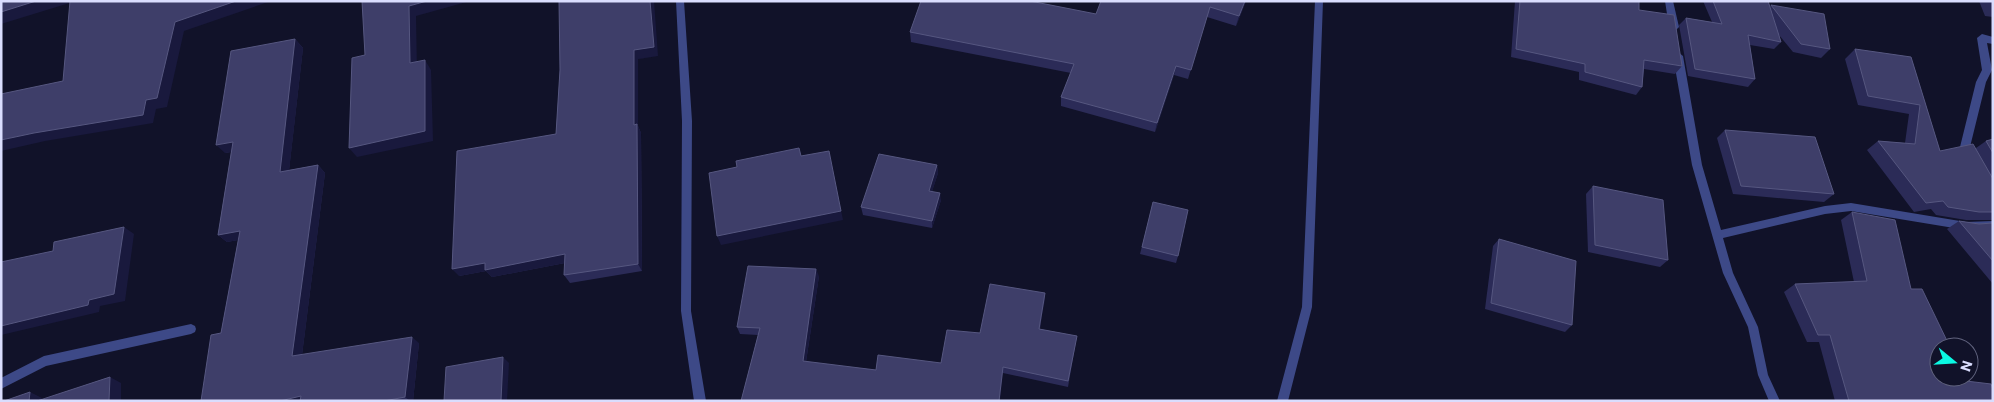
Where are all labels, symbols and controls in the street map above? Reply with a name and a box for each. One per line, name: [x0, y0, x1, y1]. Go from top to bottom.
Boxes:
north arrow: [1929, 337, 1979, 387]
text: N: [1957, 359, 1977, 374]

